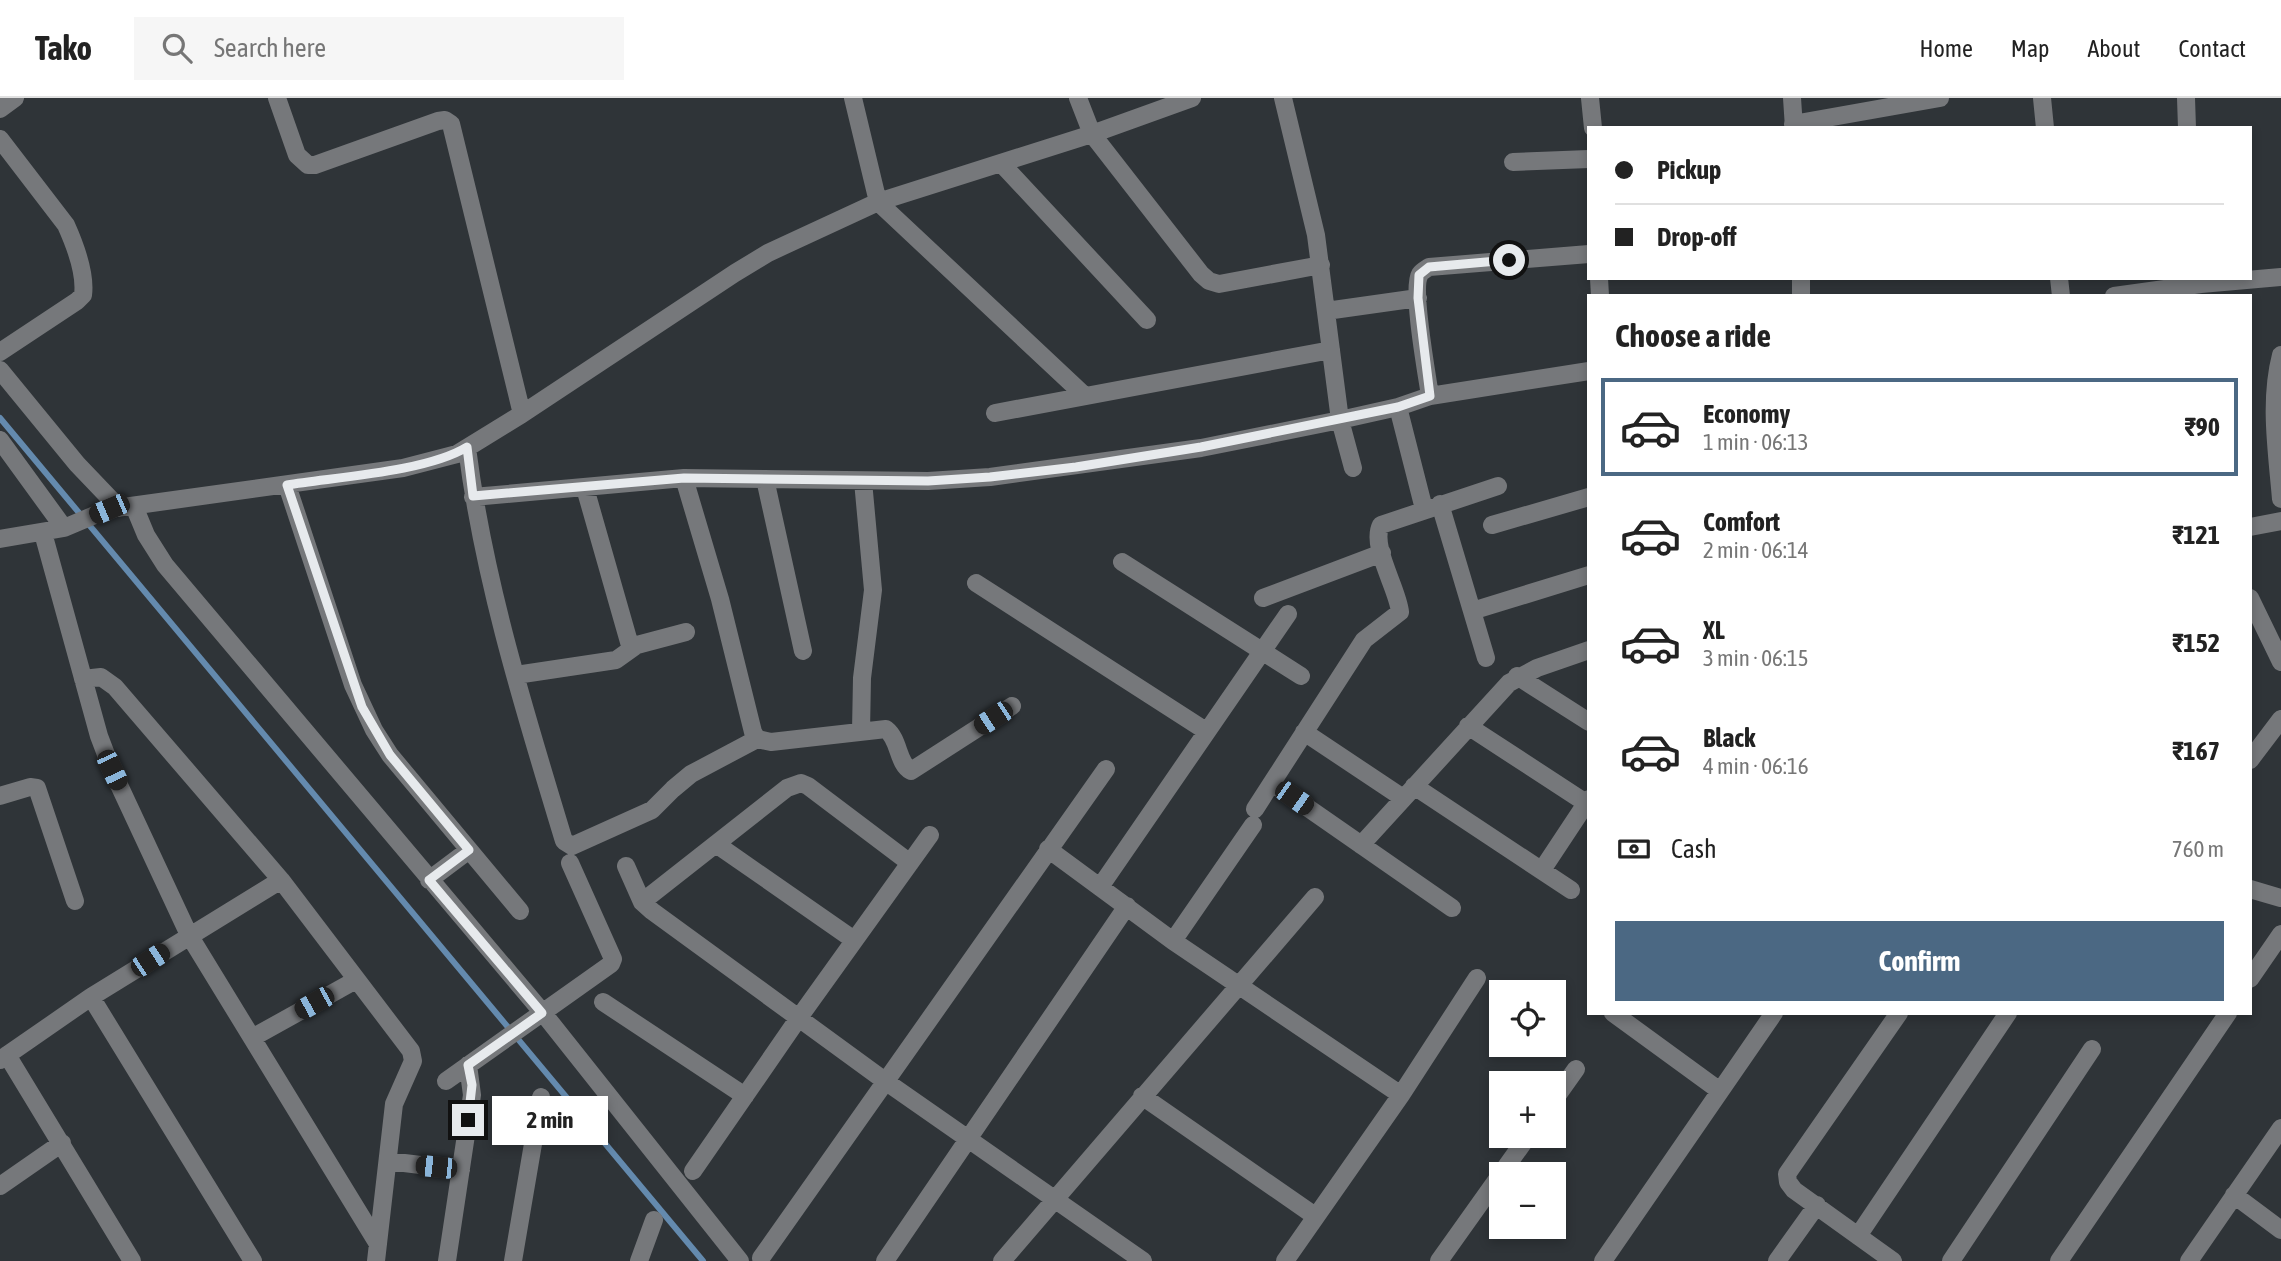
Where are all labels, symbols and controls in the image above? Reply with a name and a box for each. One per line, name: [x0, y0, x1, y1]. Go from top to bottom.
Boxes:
search box: [134, 17, 624, 80]
text: Tako: [35, 29, 92, 67]
icon: search: [158, 29, 196, 67]
text: Search here: [214, 33, 326, 63]
text: Home: [1919, 35, 1973, 62]
text: Map: [2011, 35, 2049, 62]
text: About: [2087, 35, 2140, 62]
text: Contact: [2178, 35, 2246, 62]
text: Pickup: [1657, 155, 1721, 185]
text: Drop-off: [1657, 222, 1737, 252]
route start: [1493, 244, 1525, 276]
text: Choose a ride: [1615, 317, 1771, 354]
icon: car: [1619, 396, 1682, 459]
text: Economy: [1703, 399, 1790, 429]
text: ₹90: [2184, 412, 2220, 442]
text: 1 min · 06:13: [1703, 429, 1809, 455]
car: [86, 491, 133, 527]
icon: car: [1619, 504, 1682, 567]
text: Comfort: [1703, 507, 1780, 537]
text: ₹121: [2172, 520, 2220, 550]
text: 2 min · 06:14: [1703, 537, 1809, 563]
icon: car: [1619, 612, 1682, 675]
text: XL: [1703, 615, 1725, 645]
text: ₹152: [2172, 628, 2220, 658]
text: 3 min · 06:15: [1703, 645, 1809, 671]
car: [970, 698, 1017, 738]
icon: car: [1619, 720, 1682, 783]
text: Black: [1703, 723, 1755, 753]
text: ₹167: [2172, 736, 2220, 766]
car: [94, 747, 131, 793]
text: 4 min · 06:16: [1703, 753, 1809, 779]
car: [1271, 777, 1318, 819]
icon: cash: [1615, 830, 1653, 868]
text: Cash: [1671, 834, 1717, 864]
text: 760 m: [2172, 836, 2224, 862]
button: Confirm: [1615, 921, 2224, 1001]
car: [127, 940, 174, 980]
map controls: [1489, 980, 1566, 1239]
button: locate: [1489, 980, 1566, 1057]
car: [291, 984, 338, 1022]
button: +: [1489, 1071, 1566, 1148]
callout: 2 min: [492, 1096, 608, 1144]
route end: [452, 1104, 484, 1136]
text: 2 min: [527, 1107, 573, 1133]
car: [415, 1154, 458, 1180]
button: −: [1489, 1162, 1566, 1239]

